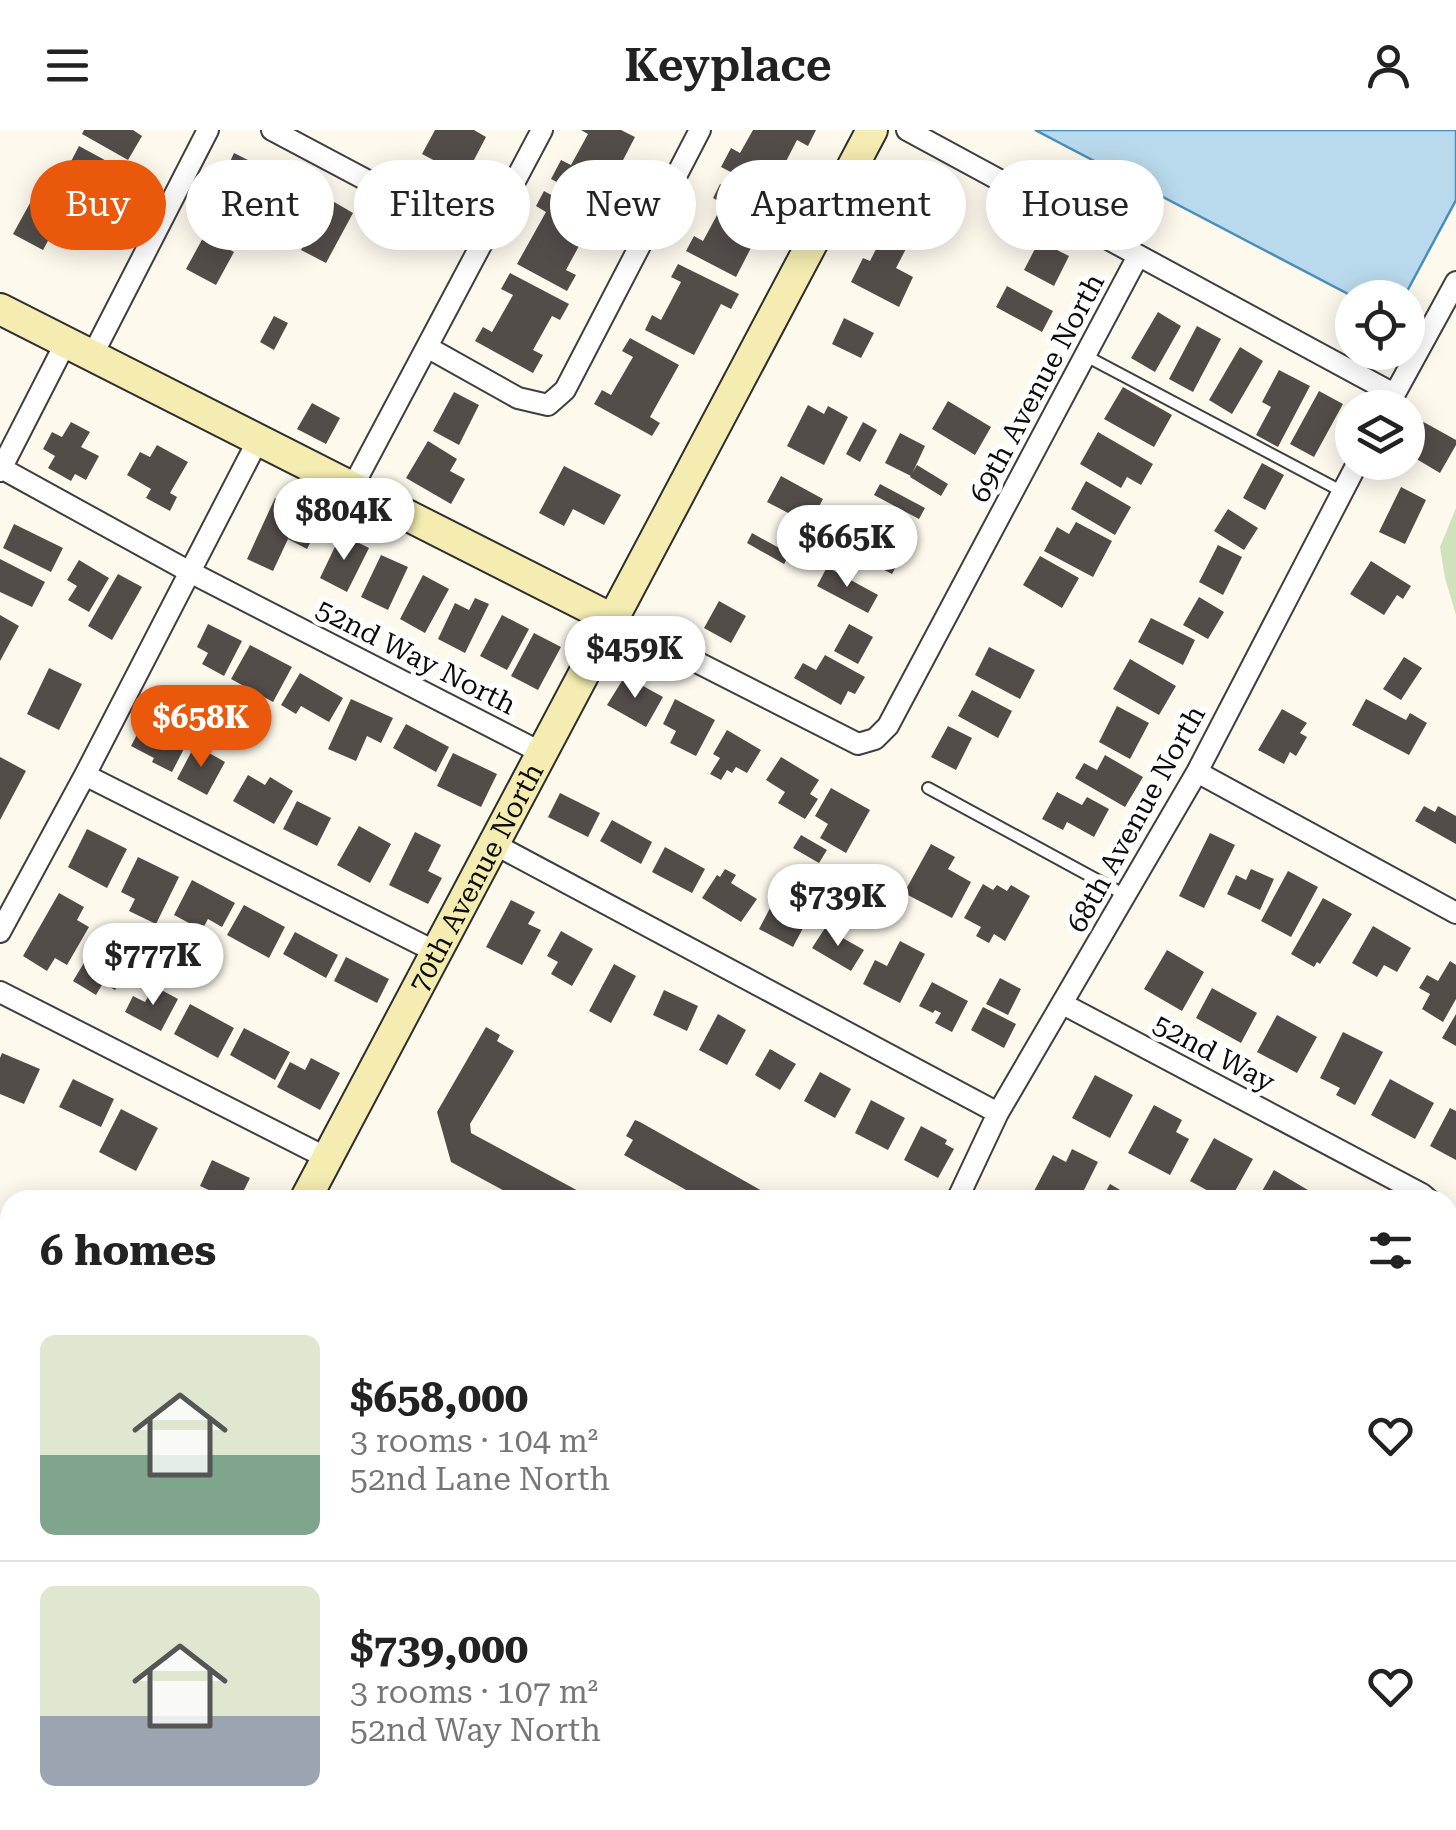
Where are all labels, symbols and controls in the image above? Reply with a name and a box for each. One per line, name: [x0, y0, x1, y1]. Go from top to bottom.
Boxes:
icon: menu: [40, 38, 95, 93]
icon: person: [1361, 38, 1416, 93]
text: Keyplace: [624, 39, 832, 92]
chip: Buy: [30, 160, 166, 250]
chip: Rent: [186, 160, 334, 250]
chip: Filters: [354, 160, 530, 250]
chip: New: [550, 160, 696, 250]
chip: Apartment: [716, 160, 966, 250]
chip: House: [986, 160, 1164, 250]
street label: 69th Avenue North: [963, 268, 1111, 508]
map controls: [1335, 280, 1425, 480]
button: locate: [1335, 280, 1425, 370]
button: layers: [1335, 390, 1425, 480]
pin: $804K: [274, 478, 414, 563]
text: $804K: [296, 491, 392, 529]
pin: $665K: [777, 505, 917, 590]
text: $665K: [799, 518, 895, 556]
street label: 52nd Way North: [311, 592, 521, 722]
pin: $459K: [565, 616, 705, 701]
text: $459K: [587, 629, 683, 667]
pin: $658K: [131, 685, 271, 770]
text: $658K: [153, 698, 249, 736]
street label: 68th Avenue North: [1060, 700, 1212, 938]
street label: 70th Avenue North: [402, 757, 550, 998]
pin: $739K: [768, 864, 908, 949]
text: $739K: [790, 877, 886, 915]
pin: $777K: [83, 923, 223, 1008]
text: $777K: [105, 936, 201, 974]
street label: 52nd Way: [1148, 1007, 1281, 1099]
icon: filters: [1363, 1223, 1418, 1278]
text: 6 homes: [40, 1226, 216, 1275]
text: $658,000: [350, 1373, 528, 1422]
icon: home: [120, 1375, 240, 1495]
icon: heart: [1363, 1408, 1418, 1463]
text: 3 rooms · 104 m²: [350, 1422, 598, 1460]
text: 52nd Lane North: [350, 1460, 610, 1498]
text: $739,000: [350, 1624, 528, 1673]
icon: home: [120, 1626, 240, 1746]
icon: heart: [1363, 1659, 1418, 1714]
text: 3 rooms · 107 m²: [350, 1673, 598, 1711]
text: 52nd Way North: [350, 1711, 601, 1749]

